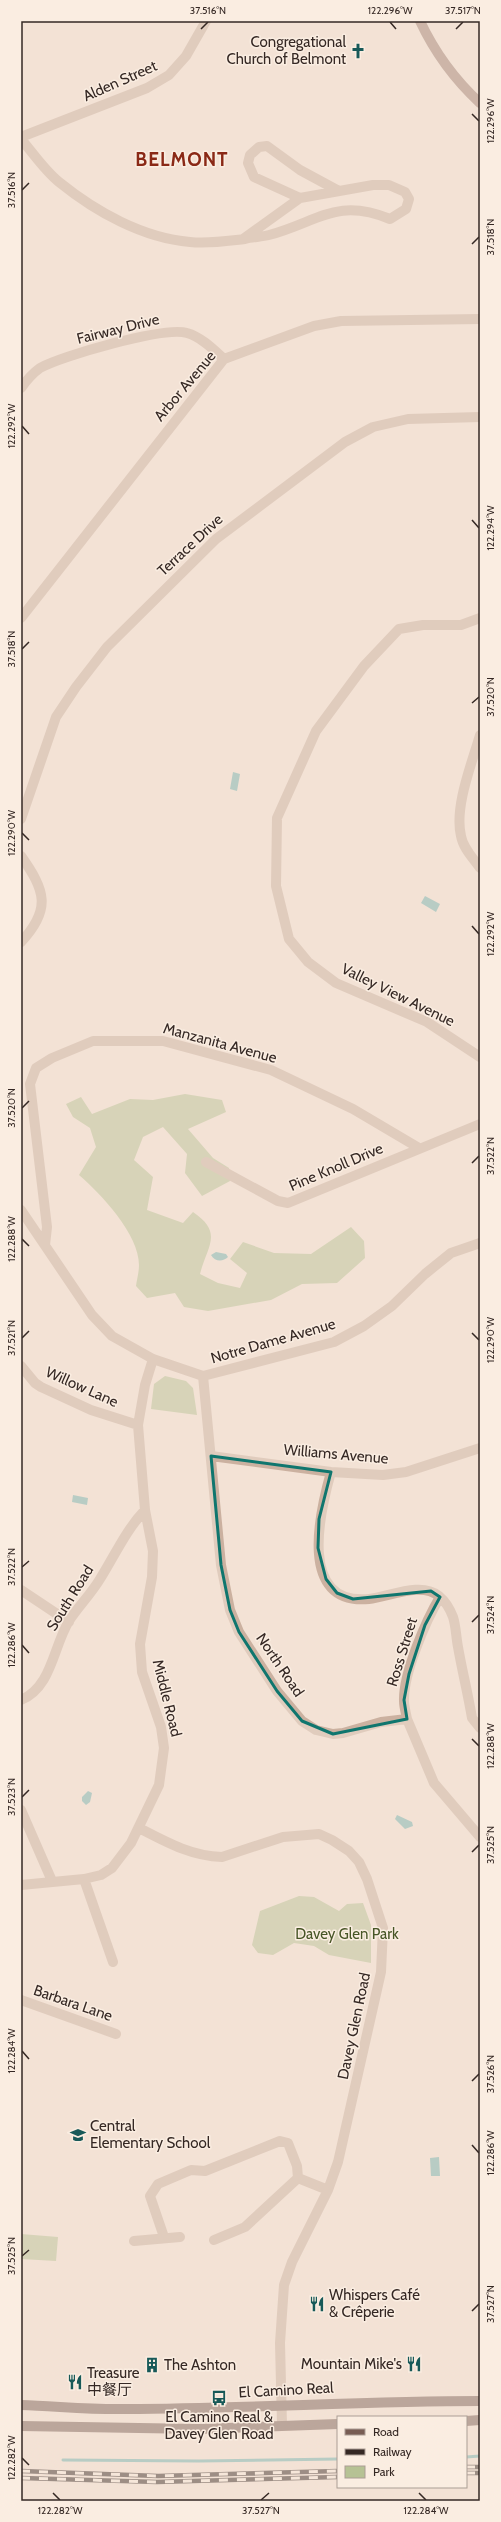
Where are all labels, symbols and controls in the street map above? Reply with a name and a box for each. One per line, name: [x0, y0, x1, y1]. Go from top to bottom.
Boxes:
text: 37.516°N: [190, 4, 226, 17]
text: 122.296°W: [368, 4, 413, 17]
text: 37.517°N: [445, 4, 481, 17]
place label: Congregational Church of Belmont: [226, 33, 346, 68]
church icon: Congregational Church of Belmont: [349, 42, 367, 60]
street label: Alden Street: [80, 57, 160, 105]
text: 122.296°W: [484, 98, 497, 143]
district label: BELMONT: [135, 148, 229, 171]
text: 37.516°N: [5, 172, 18, 208]
text: 37.518°N: [484, 219, 497, 255]
street label: Fairway Drive: [75, 310, 161, 348]
street label: Arbor Avenue: [150, 347, 220, 425]
text: 122.292°W: [5, 403, 18, 448]
text: 122.294°W: [484, 505, 497, 550]
street label: Terrace Drive: [154, 510, 227, 580]
text: 37.518°N: [5, 631, 18, 667]
text: 37.520°N: [484, 677, 497, 717]
text: 122.290°W: [5, 809, 18, 856]
text: 122.292°W: [484, 911, 497, 956]
street label: Valley View Avenue: [338, 960, 458, 1030]
street label: Manzanita Avenue: [161, 1019, 279, 1067]
text: 37.520°N: [5, 1088, 18, 1128]
text: 37.522°N: [484, 1137, 497, 1175]
street label: Pine Knoll Drive: [286, 1139, 386, 1195]
text: 122.288°W: [5, 1216, 18, 1262]
street label: Notre Dame Avenue: [209, 1314, 338, 1367]
text: 122.290°W: [484, 1316, 497, 1363]
text: 37.521°N: [5, 1320, 18, 1356]
street label: Willow Lane: [43, 1363, 121, 1411]
street label: Williams Avenue: [283, 1440, 389, 1468]
text: 37.522°N: [5, 1548, 18, 1586]
street label: South Road: [43, 1562, 97, 1634]
text: 37.524°N: [484, 1596, 497, 1634]
street label: Ross Street: [383, 1615, 421, 1689]
text: 122.286°W: [5, 1622, 18, 1668]
street label: North Road: [252, 1630, 308, 1700]
street label: Middle Road: [149, 1658, 185, 1738]
text: 122.288°W: [484, 1723, 497, 1769]
text: 37.523°N: [5, 1778, 18, 1816]
text: 37.525°N: [484, 1826, 497, 1864]
park label: Davey Glen Park: [295, 1925, 399, 1943]
street label: Davey Glen Road: [334, 1971, 374, 2081]
street label: Barbara Lane: [31, 1981, 115, 2025]
text: 122.284°W: [5, 2028, 18, 2074]
text: 37.526°N: [484, 2055, 497, 2093]
place label: Central Elementary School: [90, 2117, 211, 2152]
school or university icon: Central Elementary School: [69, 2126, 87, 2144]
text: 122.286°W: [484, 2130, 497, 2176]
text: 37.525°N: [5, 2237, 18, 2275]
text: 37.527°N: [484, 2285, 497, 2323]
place label: Whispers Café & Crêperie: [329, 2286, 420, 2321]
restaurant icon: Whispers Café & Crêperie: [308, 2295, 326, 2313]
place label: Mountain Mike's: [301, 2355, 402, 2373]
restaurant icon: Mountain Mike's: [405, 2355, 423, 2373]
building icon: The Ashton: [143, 2356, 161, 2374]
place label: The Ashton: [164, 2356, 236, 2374]
place label: Treasure 中餐厅: [87, 2364, 140, 2399]
restaurant icon: Treasure 中餐厅: [66, 2373, 84, 2391]
street label: El Camino Real: [238, 2378, 334, 2401]
bus stop icon: El Camino Real & Davey Glen Road: [210, 2389, 228, 2407]
place label: El Camino Real & Davey Glen Road: [165, 2408, 273, 2443]
legend: [337, 2416, 467, 2488]
text: Road: [373, 2424, 399, 2439]
text: 122.282°W: [5, 2435, 18, 2480]
text: Railway: [373, 2444, 411, 2459]
text: Park: [373, 2464, 395, 2479]
text: 122.282°W: [38, 2504, 83, 2517]
text: 37.527°N: [242, 2504, 280, 2517]
text: 122.284°W: [403, 2504, 449, 2517]

